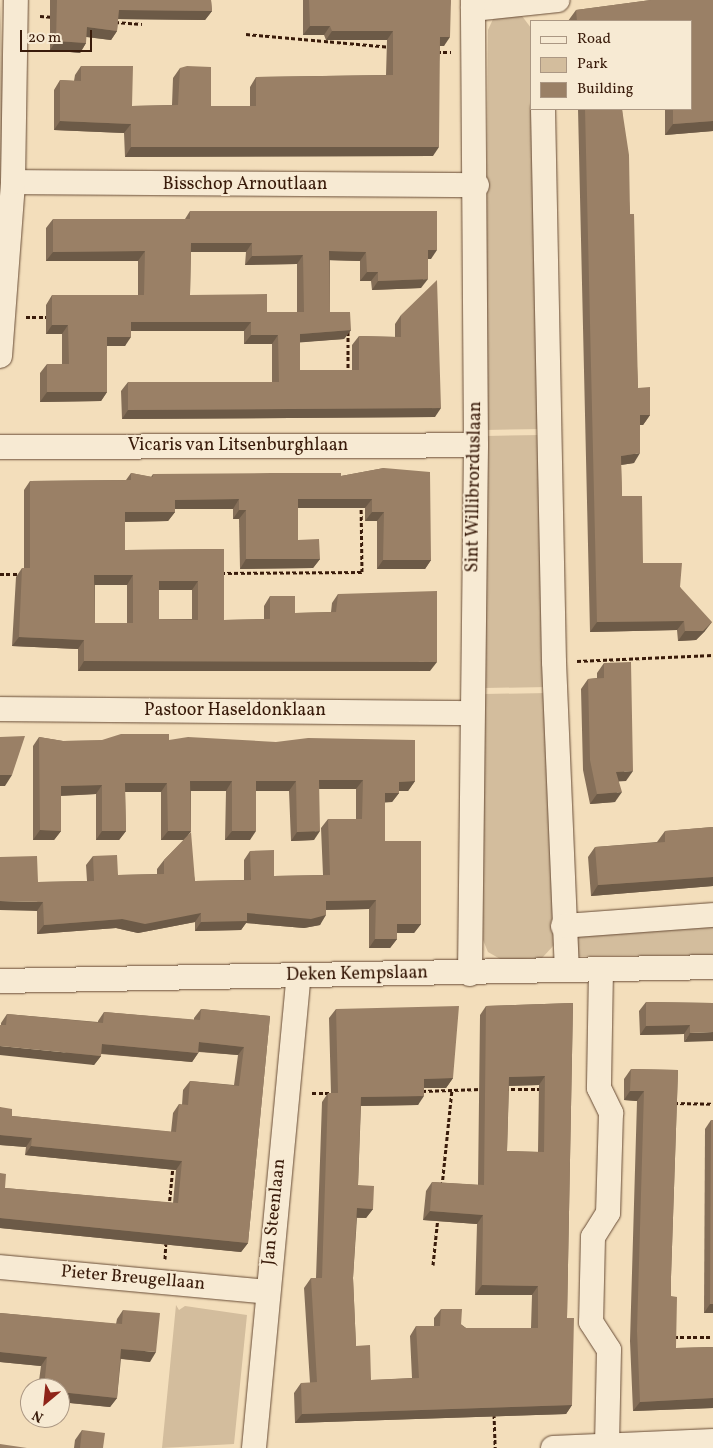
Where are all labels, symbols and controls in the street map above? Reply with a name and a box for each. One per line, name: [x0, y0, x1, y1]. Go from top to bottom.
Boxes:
scale bar: [22, 20, 95, 52]
legend: [530, 20, 693, 110]
text: 20 m: [28, 28, 61, 49]
text: Road: [577, 29, 611, 50]
text: Park: [577, 54, 608, 75]
text: Building: [577, 79, 633, 100]
street label: Bisschop Arnoutlaan: [163, 174, 327, 196]
street label: Sint Willibrorduslaan: [463, 401, 487, 573]
street label: Vicaris van Litsenburghlaan: [127, 435, 349, 457]
street label: Pastoor Haseldonklaan: [144, 700, 326, 722]
street label: Deken Kempslaan: [286, 963, 428, 987]
street label: Jan Steenlaan: [259, 1158, 291, 1266]
street label: Pieter Breugellaan: [60, 1262, 206, 1296]
north arrow: [20, 1378, 70, 1428]
text: N: [29, 1405, 47, 1427]

